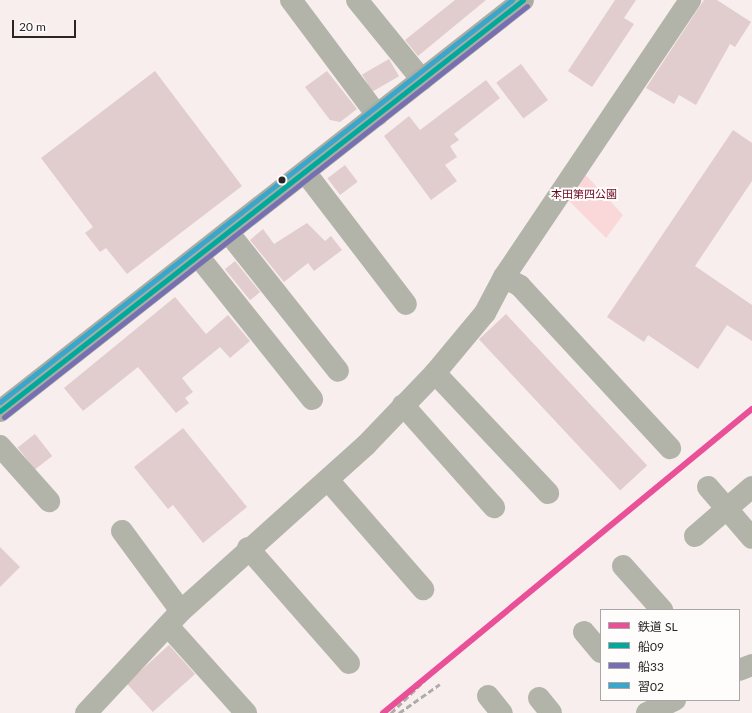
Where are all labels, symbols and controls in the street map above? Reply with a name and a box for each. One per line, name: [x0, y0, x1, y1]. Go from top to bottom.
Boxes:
scale bar: [14, 12, 78, 38]
text: 20 m: [19, 19, 46, 34]
unlabelled marker: [277, 175, 287, 185]
park label: 本田第四公園: [551, 187, 617, 201]
legend: [600, 609, 740, 701]
text: 鉄道 SL: [638, 619, 678, 634]
text: 船09: [638, 639, 664, 654]
text: 船33: [638, 659, 664, 674]
text: 習02: [638, 679, 664, 694]

